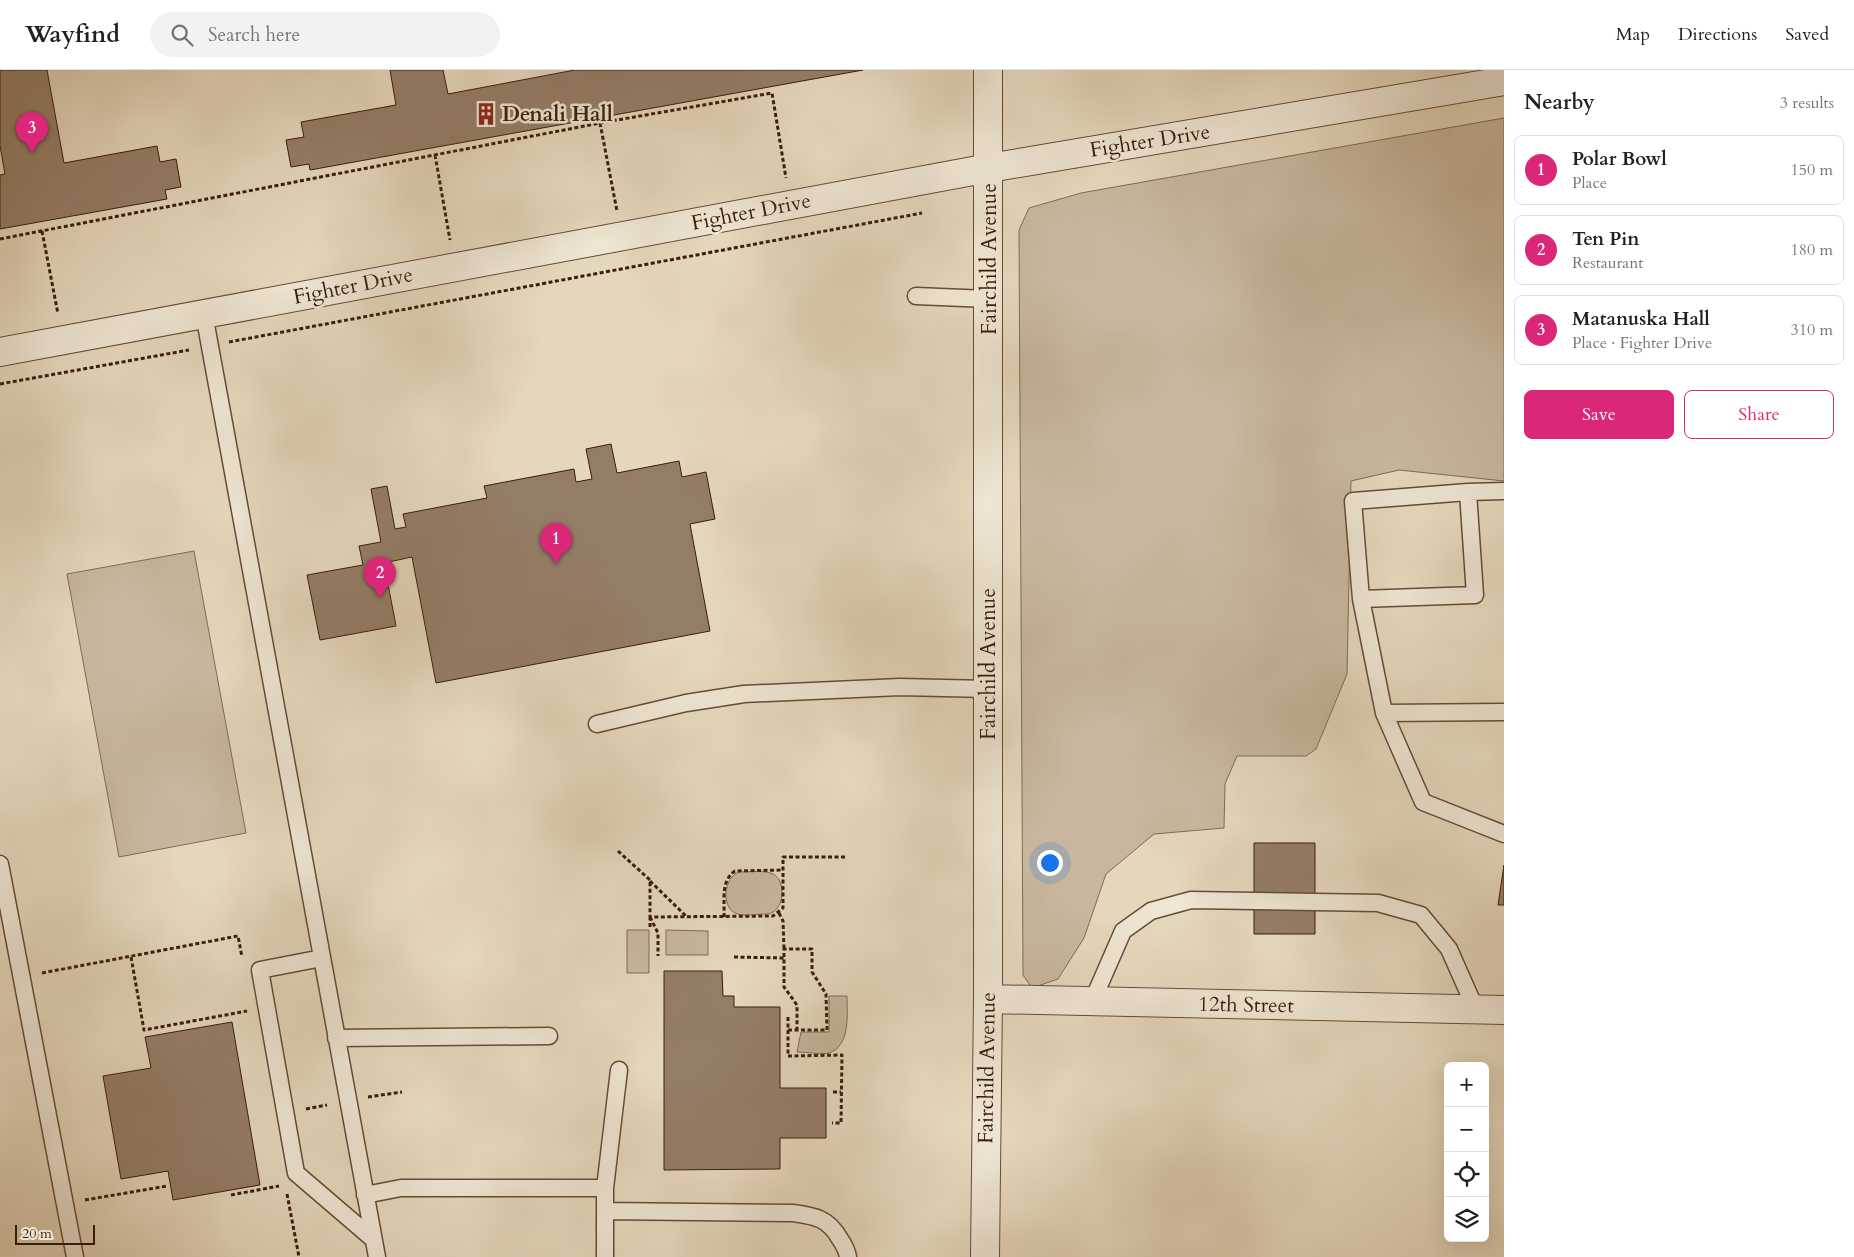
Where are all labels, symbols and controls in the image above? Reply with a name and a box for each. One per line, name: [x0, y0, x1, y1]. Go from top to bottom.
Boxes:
search box: [150, 12, 500, 57]
text: Wayfind: [25, 18, 120, 51]
icon: search: [168, 21, 196, 49]
text: Search here: [208, 22, 300, 48]
text: Map: [1616, 22, 1650, 47]
text: Directions: [1678, 22, 1757, 47]
text: Saved: [1785, 22, 1829, 47]
text: Nearby: [1524, 88, 1595, 117]
text: 3 results: [1780, 92, 1834, 114]
place label: Denali Hall: [502, 100, 613, 129]
building icon: Denali Hall: [473, 101, 499, 127]
pin: 3: [16, 112, 48, 153]
street label: Fighter Drive: [1088, 117, 1212, 165]
text: Polar Bowl: [1572, 146, 1667, 172]
text: 1: [1537, 159, 1545, 181]
text: 150 m: [1791, 159, 1833, 181]
text: Place: [1572, 172, 1607, 194]
street label: Fairchild Avenue: [975, 183, 1004, 335]
street label: Fighter Drive: [689, 186, 813, 238]
text: Ten Pin: [1572, 226, 1640, 252]
text: 2: [1537, 239, 1545, 261]
text: 180 m: [1791, 239, 1833, 261]
text: Restaurant: [1572, 252, 1643, 274]
street label: Fighter Drive: [291, 260, 415, 312]
text: Matanuska Hall: [1572, 306, 1710, 332]
text: 3: [1537, 319, 1545, 341]
text: 310 m: [1791, 319, 1833, 341]
text: Place · Fighter Drive: [1572, 332, 1712, 354]
button: Save: [1524, 390, 1674, 439]
button: Share: [1684, 390, 1834, 439]
pin: 1: [540, 523, 572, 564]
pin: 2: [364, 557, 396, 598]
street label: Fairchild Avenue: [974, 588, 1003, 740]
your location: [1037, 850, 1063, 876]
street label: 12th Street: [1198, 990, 1295, 1020]
street label: Fairchild Avenue: [971, 992, 1003, 1144]
map controls: [1444, 1062, 1489, 1242]
button: +: [1444, 1062, 1489, 1107]
button: −: [1444, 1107, 1489, 1152]
button: locate: [1444, 1152, 1489, 1197]
button: layers: [1444, 1197, 1489, 1242]
scale bar: [15, 1222, 95, 1245]
text: 20 m: [22, 1224, 52, 1243]

